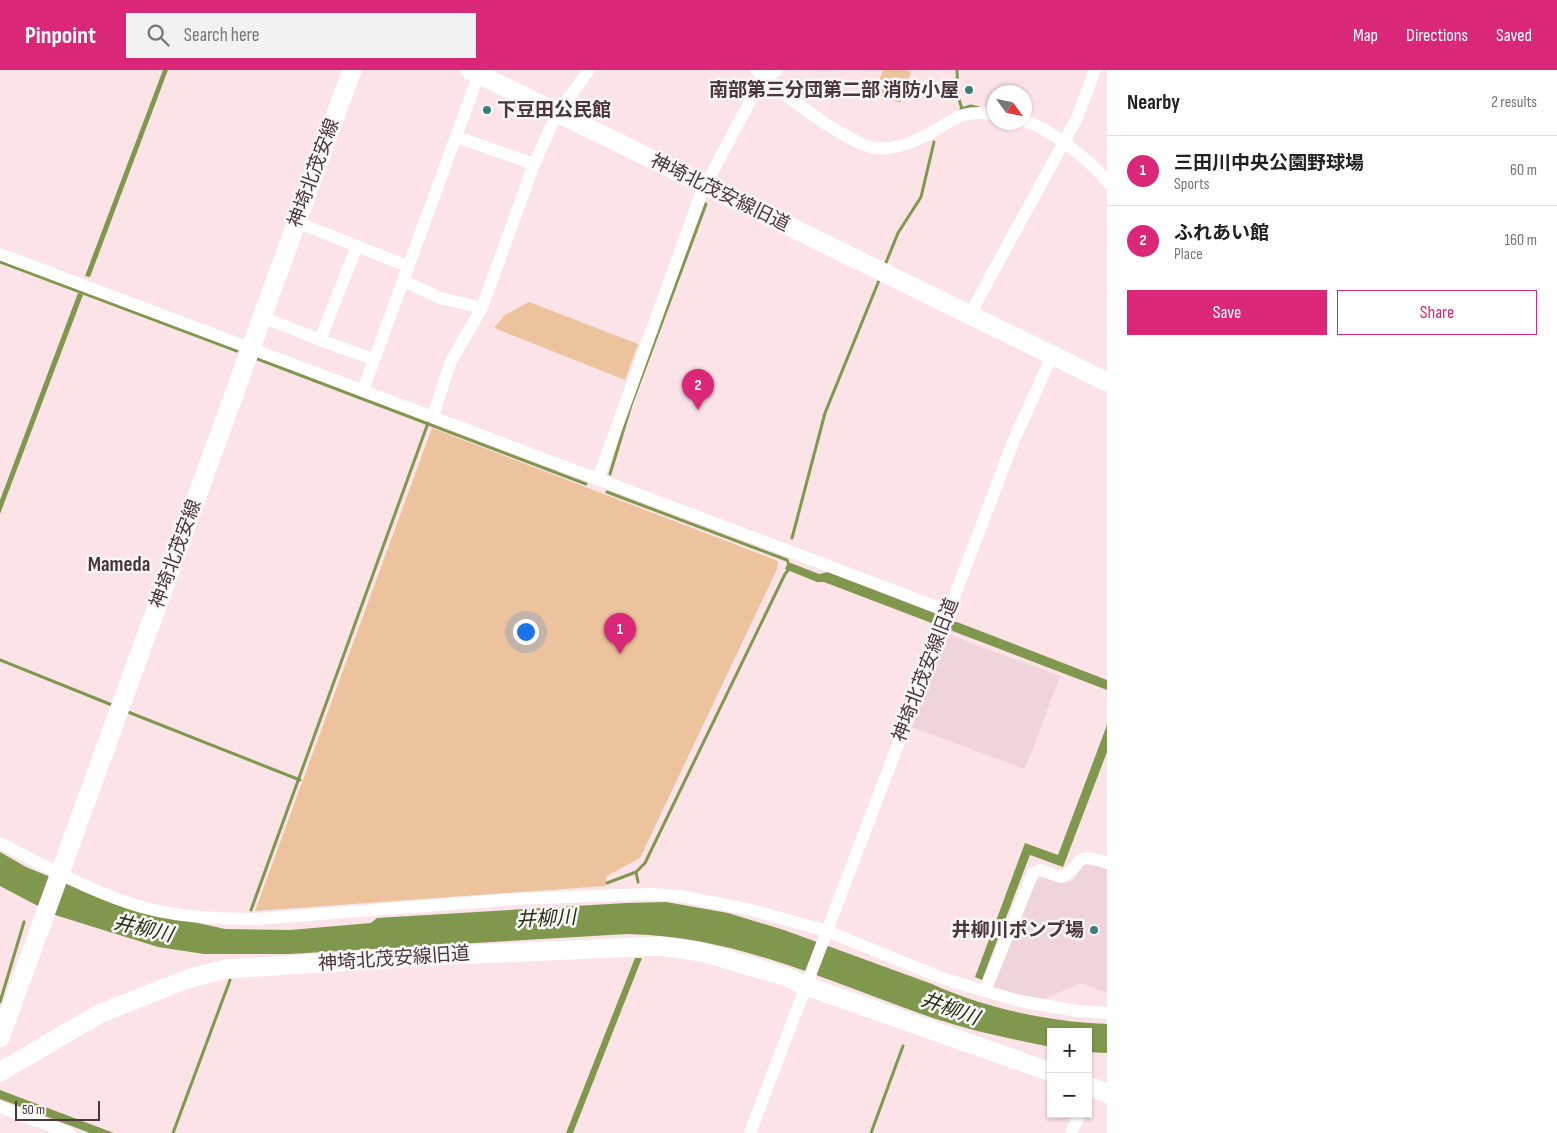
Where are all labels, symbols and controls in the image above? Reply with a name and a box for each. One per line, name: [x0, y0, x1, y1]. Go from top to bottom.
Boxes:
search box: [126, 13, 476, 58]
text: Pinpoint: [25, 21, 96, 50]
icon: search: [144, 21, 172, 49]
text: Search here: [184, 24, 259, 47]
text: Map: [1353, 25, 1378, 46]
text: Directions: [1406, 25, 1468, 46]
text: Saved: [1496, 25, 1532, 46]
place label: 南部第三分団第二部 消防小屋: [709, 79, 959, 102]
marker: 南部第三分団第二部 消防小屋: [963, 84, 975, 96]
north arrow: [987, 85, 1032, 130]
text: Nearby: [1127, 90, 1180, 115]
text: 2 results: [1491, 93, 1537, 112]
place label: 下豆田公民館: [497, 99, 611, 122]
marker: 下豆田公民館: [481, 104, 493, 116]
street label: 神埼北茂安線: [284, 115, 344, 231]
street label: 神埼北茂安線旧道: [647, 149, 793, 237]
text: 三田川中央公園野球場: [1174, 152, 1364, 175]
text: 1: [1140, 161, 1146, 180]
text: 60 m: [1510, 161, 1537, 180]
text: Sports: [1174, 175, 1209, 194]
text: ふれあい館: [1174, 222, 1269, 245]
text: 2: [1139, 231, 1147, 250]
text: 160 m: [1504, 231, 1537, 250]
text: Place: [1174, 245, 1203, 264]
button: Save: [1127, 290, 1327, 335]
button: Share: [1337, 290, 1537, 335]
pin: 2: [682, 369, 714, 410]
street label: 神埼北茂安線: [146, 496, 206, 612]
district label: Mameda: [88, 552, 150, 577]
street label: 神埼北茂安線旧道: [888, 595, 964, 745]
pin: 1: [604, 613, 636, 654]
your location: [513, 619, 539, 645]
water label: 井柳川: [515, 905, 579, 933]
water label: 井柳川: [111, 911, 177, 948]
place label: 井柳川ポンプ場: [952, 919, 1084, 942]
marker: 井柳川ポンプ場: [1088, 924, 1100, 936]
street label: 神埼北茂安線旧道: [317, 942, 471, 976]
water label: 井柳川: [918, 987, 984, 1031]
map controls: [1047, 1028, 1092, 1118]
button: +: [1047, 1028, 1092, 1073]
button: −: [1047, 1073, 1092, 1118]
scale bar: [15, 1098, 100, 1121]
text: 50 m: [22, 1101, 45, 1118]

